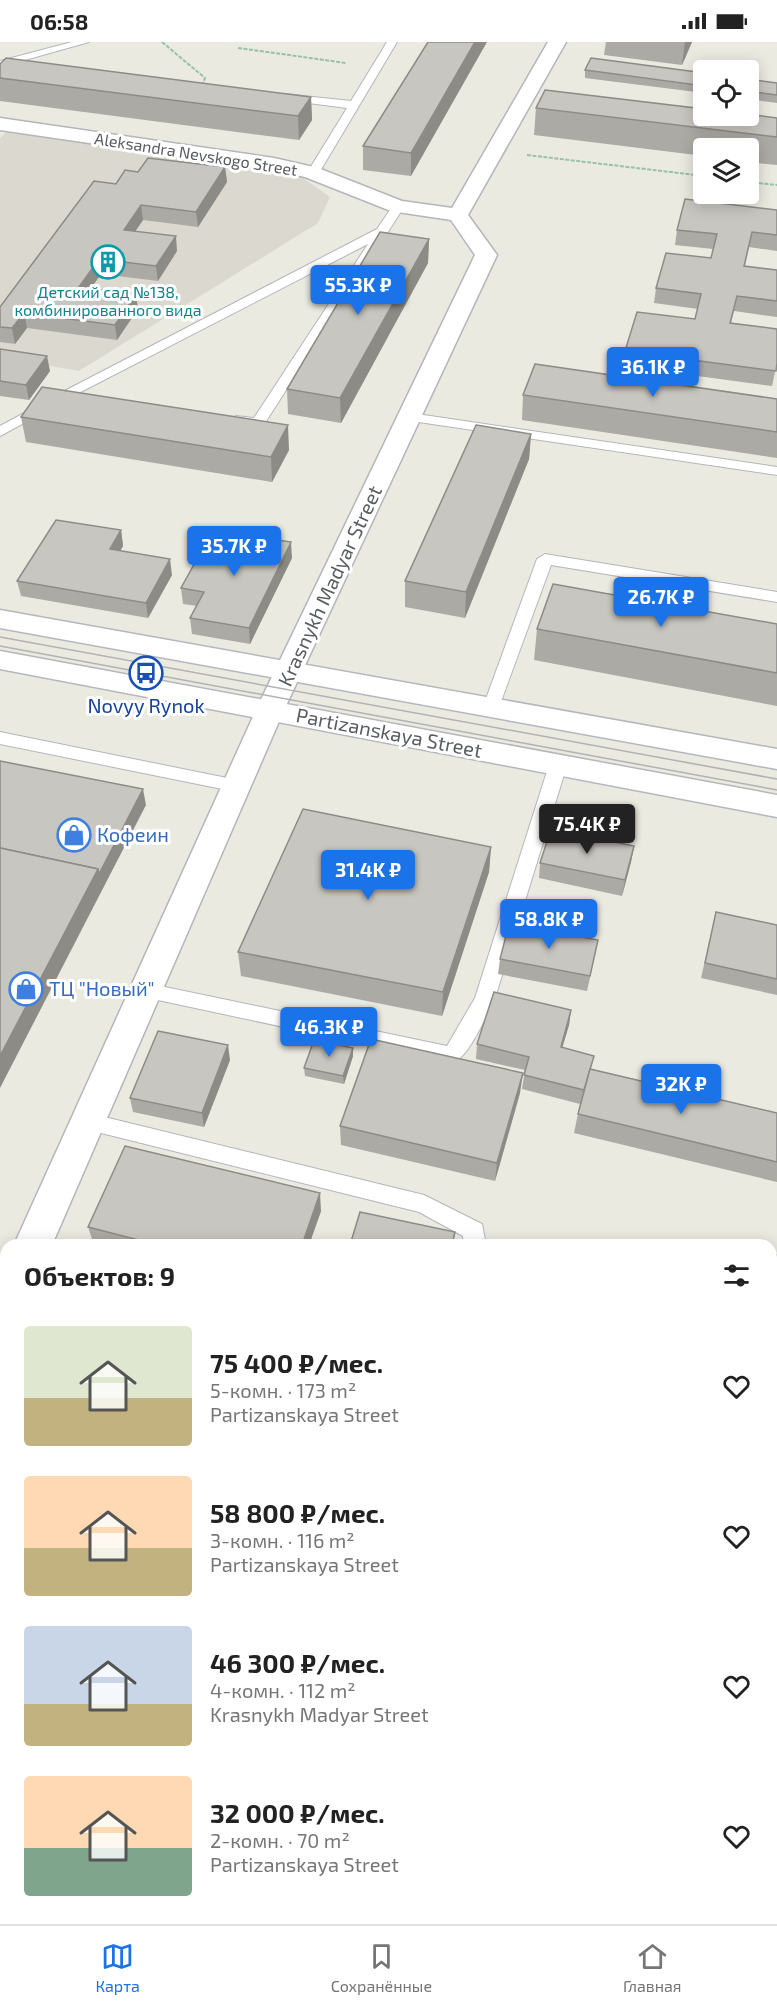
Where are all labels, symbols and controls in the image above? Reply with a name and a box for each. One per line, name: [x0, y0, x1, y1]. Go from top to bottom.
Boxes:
text: 06:58: [30, 8, 88, 34]
map controls: [693, 60, 759, 204]
button: locate: [693, 60, 759, 126]
street label: Aleksandra Nevskogo Street: [93, 128, 299, 179]
button: layers: [693, 138, 759, 204]
building icon: Детский сад №138, комбинированного вида: [90, 244, 126, 280]
pin: 55.3K ₽: [303, 265, 413, 316]
text: 55.3K ₽: [325, 272, 391, 296]
place label: Детский сад №138, комбинированного вида: [14, 282, 202, 319]
pin: 36.1K ₽: [598, 347, 708, 398]
text: 36.1K ₽: [621, 354, 685, 378]
street label: Krasnykh Madyar Street: [272, 481, 386, 690]
pin: 35.7K ₽: [179, 526, 289, 577]
text: 35.7K ₽: [201, 533, 267, 557]
pin: 26.7K ₽: [606, 577, 716, 628]
text: 26.7K ₽: [628, 584, 694, 608]
bus stop icon: Novyy Rynok: [128, 655, 164, 691]
place label: Novyy Rynok: [87, 693, 205, 717]
street label: Partizanskaya Street: [294, 702, 485, 762]
pin: 75.4K ₽: [532, 804, 642, 855]
text: 75.4K ₽: [553, 811, 621, 835]
shop icon: Кофеин: [56, 817, 92, 853]
place label: Кофеин: [97, 822, 169, 846]
pin: 31.4K ₽: [313, 850, 423, 901]
text: 31.4K ₽: [335, 857, 401, 881]
pin: 58.8K ₽: [494, 899, 604, 950]
text: 58.8K ₽: [514, 906, 584, 930]
shop icon: ТЦ "Новый": [8, 971, 44, 1007]
place label: ТЦ "Новый": [49, 976, 155, 1000]
pin: 46.3K ₽: [274, 1007, 384, 1058]
text: 46.3K ₽: [294, 1014, 364, 1038]
pin: 32K ₽: [639, 1064, 723, 1115]
text: 32K ₽: [655, 1071, 707, 1095]
icon: filters: [720, 1259, 753, 1292]
text: Объектов: 9: [24, 1260, 175, 1291]
text: 75 400 ₽/мес.: [210, 1347, 383, 1378]
icon: home: [72, 1350, 144, 1422]
icon: heart: [720, 1370, 753, 1403]
text: 5-комн. · 173 m²: [210, 1378, 356, 1402]
text: Partizanskaya Street: [210, 1402, 399, 1426]
text: 58 800 ₽/мес.: [210, 1497, 385, 1528]
icon: home: [72, 1500, 144, 1572]
icon: heart: [720, 1520, 753, 1553]
text: 3-комн. · 116 m²: [210, 1528, 355, 1552]
text: Partizanskaya Street: [210, 1552, 399, 1576]
text: 46 300 ₽/мес.: [210, 1647, 385, 1678]
icon: home: [72, 1650, 144, 1722]
icon: heart: [720, 1670, 753, 1703]
text: 4-комн. · 112 m²: [210, 1678, 356, 1702]
text: Krasnykh Madyar Street: [210, 1702, 429, 1726]
text: 32 000 ₽/мес.: [210, 1797, 385, 1828]
icon: home: [72, 1800, 144, 1872]
icon: heart: [720, 1820, 753, 1853]
text: 2-комн. · 70 m²: [210, 1828, 350, 1852]
text: Partizanskaya Street: [210, 1852, 399, 1876]
tab: Карта: [95, 1940, 140, 1995]
tab: Сохранённые: [331, 1940, 432, 1995]
tab: Главная: [623, 1940, 682, 1995]

